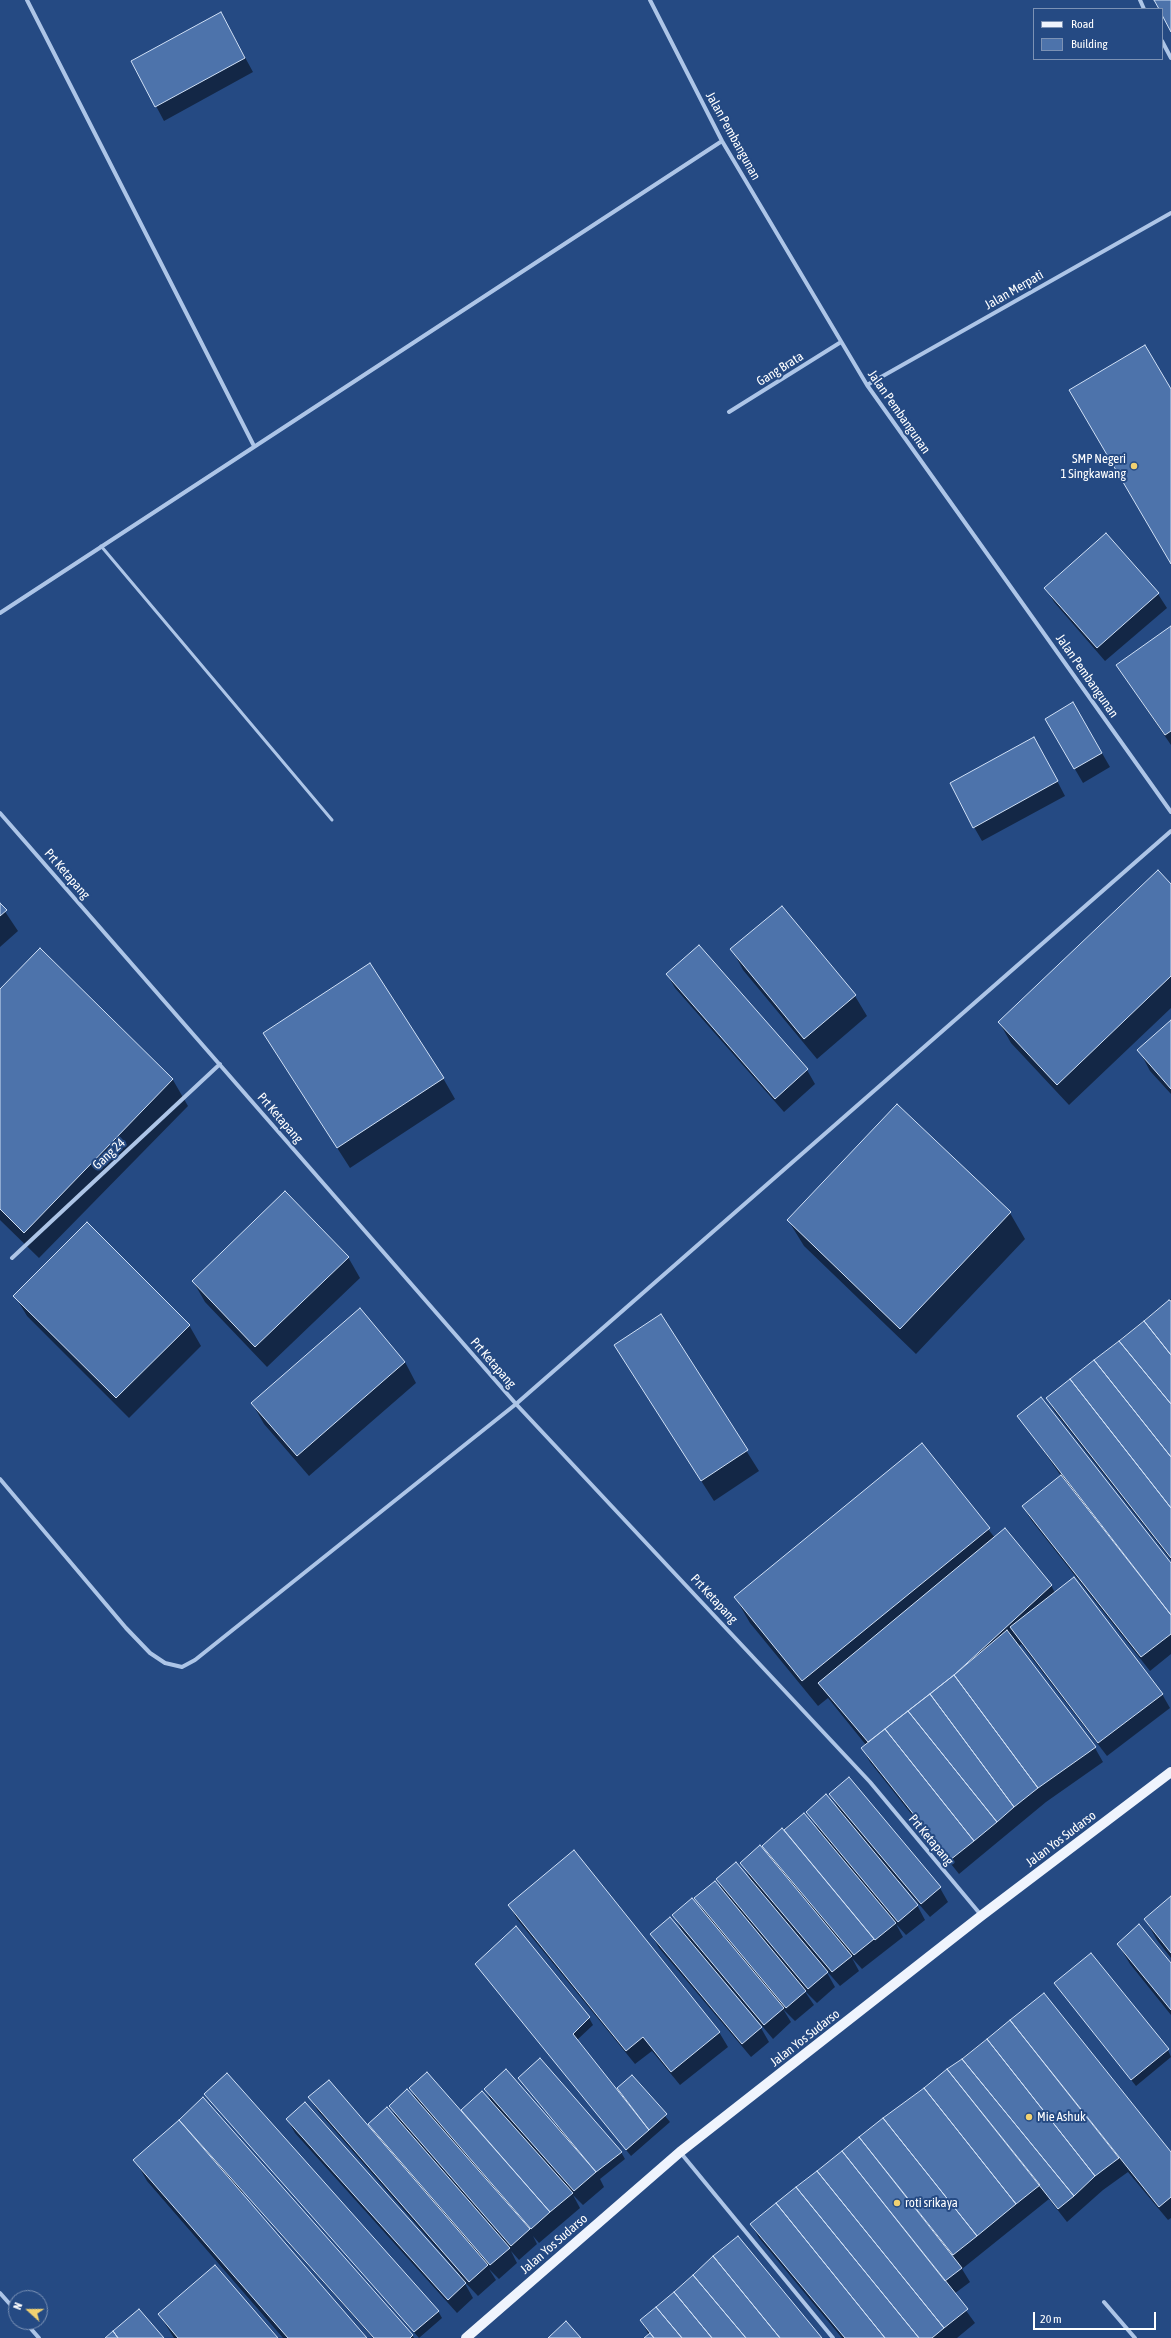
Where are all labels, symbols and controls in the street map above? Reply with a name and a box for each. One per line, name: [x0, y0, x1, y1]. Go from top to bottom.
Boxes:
legend: [1033, 8, 1163, 60]
text: Road: [1071, 17, 1094, 31]
text: Building: [1071, 37, 1108, 51]
street label: Jalan Pembangunan: [702, 89, 764, 183]
street label: Jalan Merpati: [982, 267, 1046, 313]
street label: Gang Brata: [754, 349, 806, 389]
street label: Jalan Pembangunan: [864, 367, 934, 457]
place label: SMP Negeri 1 Singkawang: [1060, 451, 1126, 482]
marker: SMP Negeri 1 Singkawang: [1129, 461, 1139, 471]
street label: Jalan Pembangunan: [1052, 631, 1122, 721]
street label: Prt Ketapang: [41, 846, 93, 902]
street label: Prt Ketapang: [254, 1090, 306, 1146]
street label: Gang 24: [89, 1135, 129, 1173]
street label: Prt Ketapang: [467, 1335, 519, 1391]
street label: Prt Ketapang: [687, 1571, 741, 1627]
street label: Jalan Yos Sudarso: [1023, 1808, 1099, 1870]
street label: Prt Ketapang: [905, 1811, 957, 1869]
street label: Jalan Yos Sudarso: [767, 2006, 843, 2070]
place label: Mie Ashuk: [1037, 2109, 1086, 2125]
marker: Mie Ashuk: [1024, 2112, 1034, 2122]
place label: roti srikaya: [905, 2195, 958, 2211]
marker: roti srikaya: [892, 2198, 902, 2208]
street label: Jalan Yos Sudarso: [517, 2211, 591, 2277]
north arrow: [8, 2290, 48, 2330]
text: N: [11, 2301, 24, 2311]
scale bar: [1035, 2304, 1158, 2330]
text: 20 m: [1040, 2312, 1062, 2326]

